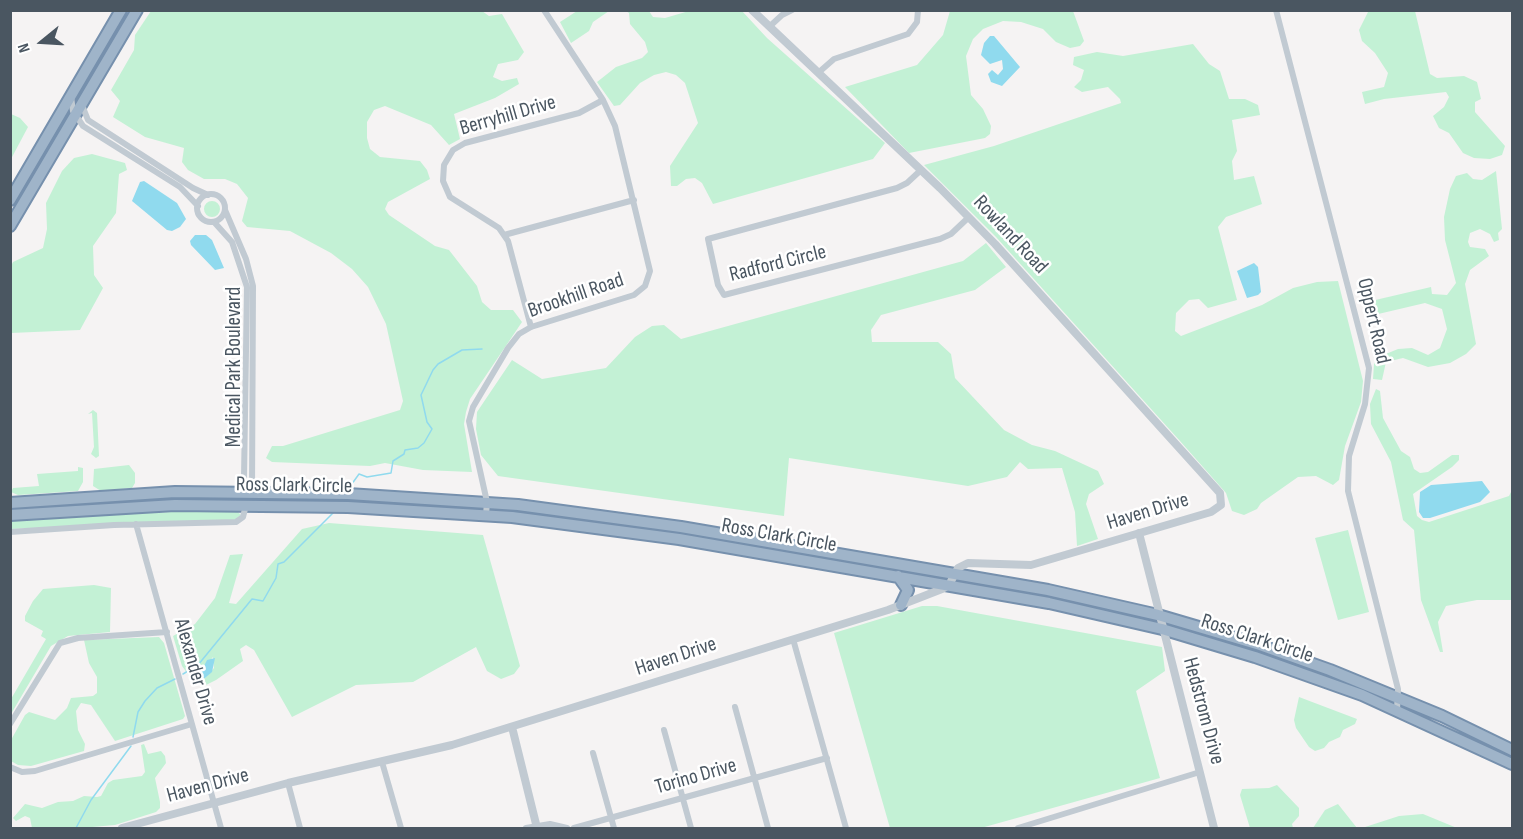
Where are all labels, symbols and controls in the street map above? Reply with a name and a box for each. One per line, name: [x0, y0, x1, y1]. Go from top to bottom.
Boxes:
north arrow: [12, 12, 72, 72]
text: N: [14, 41, 35, 55]
street label: Berryhill Drive: [457, 90, 559, 142]
street label: Rowland Road: [967, 191, 1053, 279]
street label: Radford Circle: [727, 240, 829, 288]
street label: Brookhill Road: [525, 268, 627, 324]
street label: Oppert Road: [1351, 276, 1395, 366]
street label: Medical Park Boulevard: [222, 287, 248, 447]
street label: Ross Clark Circle: [236, 472, 352, 500]
street label: Haven Drive: [1104, 488, 1192, 536]
street label: Ross Clark Circle: [719, 513, 839, 559]
street label: Ross Clark Circle: [1198, 609, 1316, 669]
street label: Alexander Drive: [168, 616, 222, 728]
street label: Haven Drive: [632, 632, 720, 682]
street label: Hedstrom Drive: [1177, 655, 1229, 767]
street label: Torino Drive: [652, 753, 740, 801]
street label: Haven Drive: [164, 763, 252, 809]

